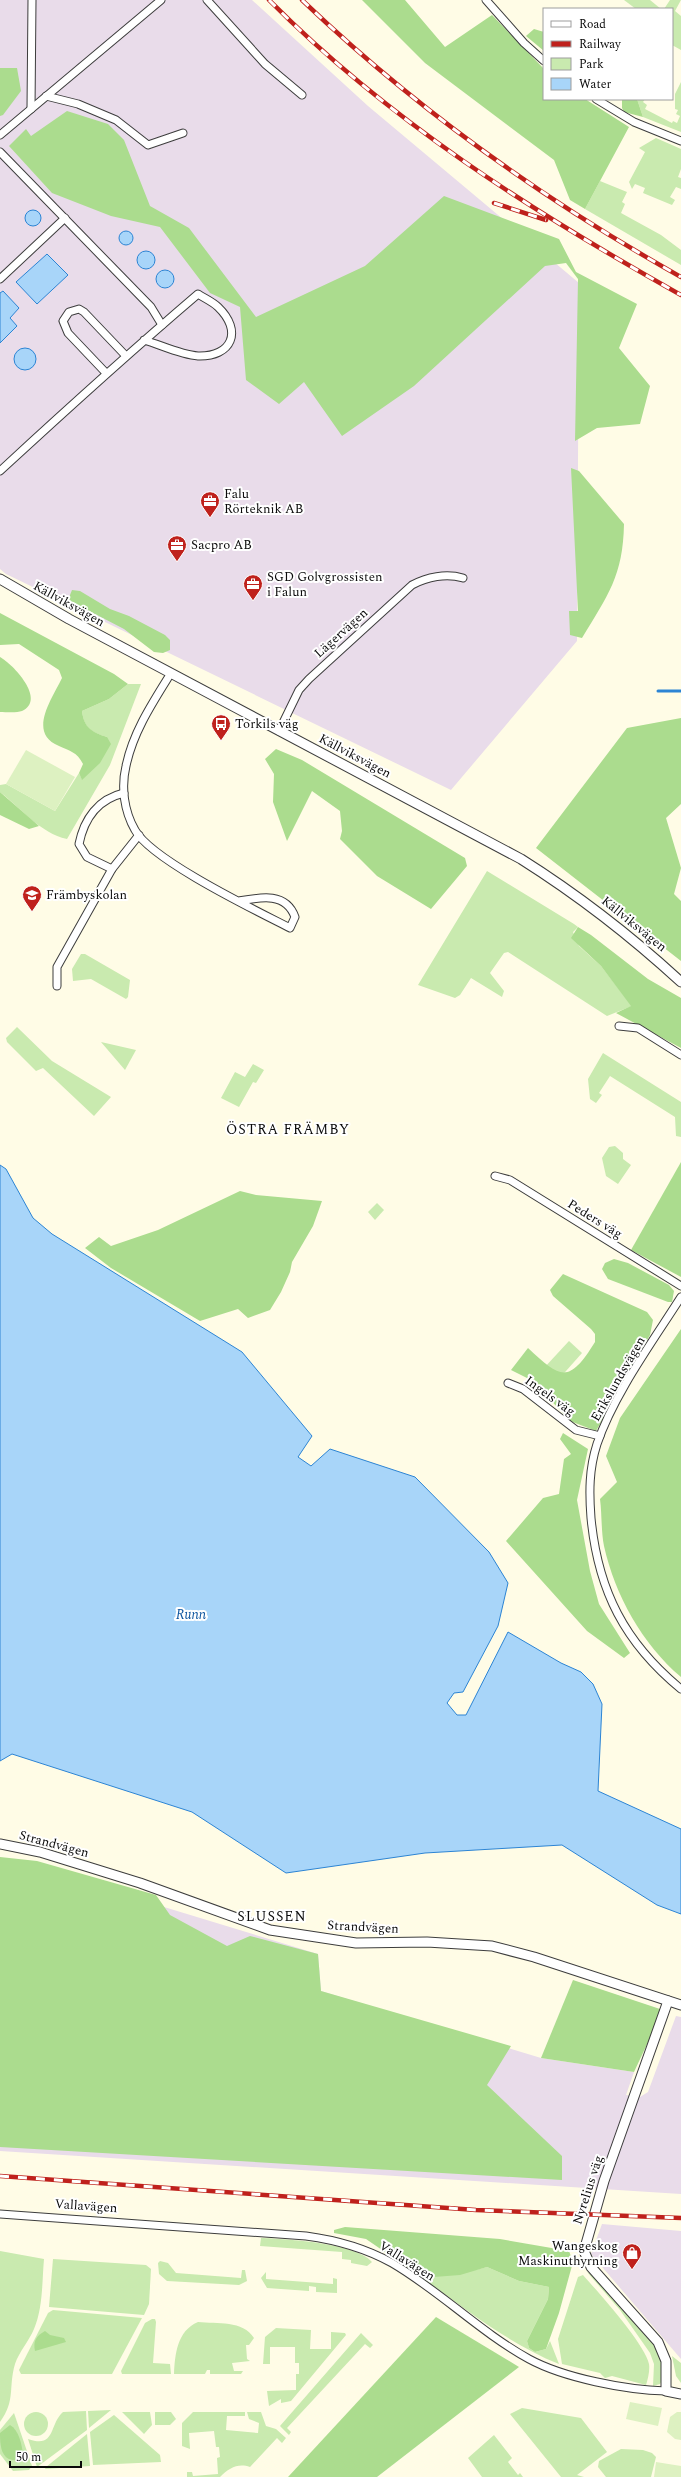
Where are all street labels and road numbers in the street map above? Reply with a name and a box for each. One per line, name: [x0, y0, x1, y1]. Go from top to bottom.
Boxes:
street label: Källviksvägen: [29, 576, 109, 632]
street label: Lägervägen: [310, 603, 373, 663]
street label: Källviksvägen: [315, 729, 395, 784]
street label: Källviksvägen: [597, 891, 671, 957]
street label: Peders väg: [564, 1194, 626, 1244]
street label: Erikslundsvägen: [586, 1332, 651, 1425]
street label: Ingels väg: [521, 1371, 579, 1421]
street label: Strandvägen: [17, 1825, 92, 1863]
street label: Strandvägen: [327, 1915, 400, 1939]
street label: Nyrelius väg: [567, 2153, 609, 2227]
street label: Vallavägen: [54, 2194, 118, 2218]
street label: Vallavägen: [375, 2236, 439, 2286]

